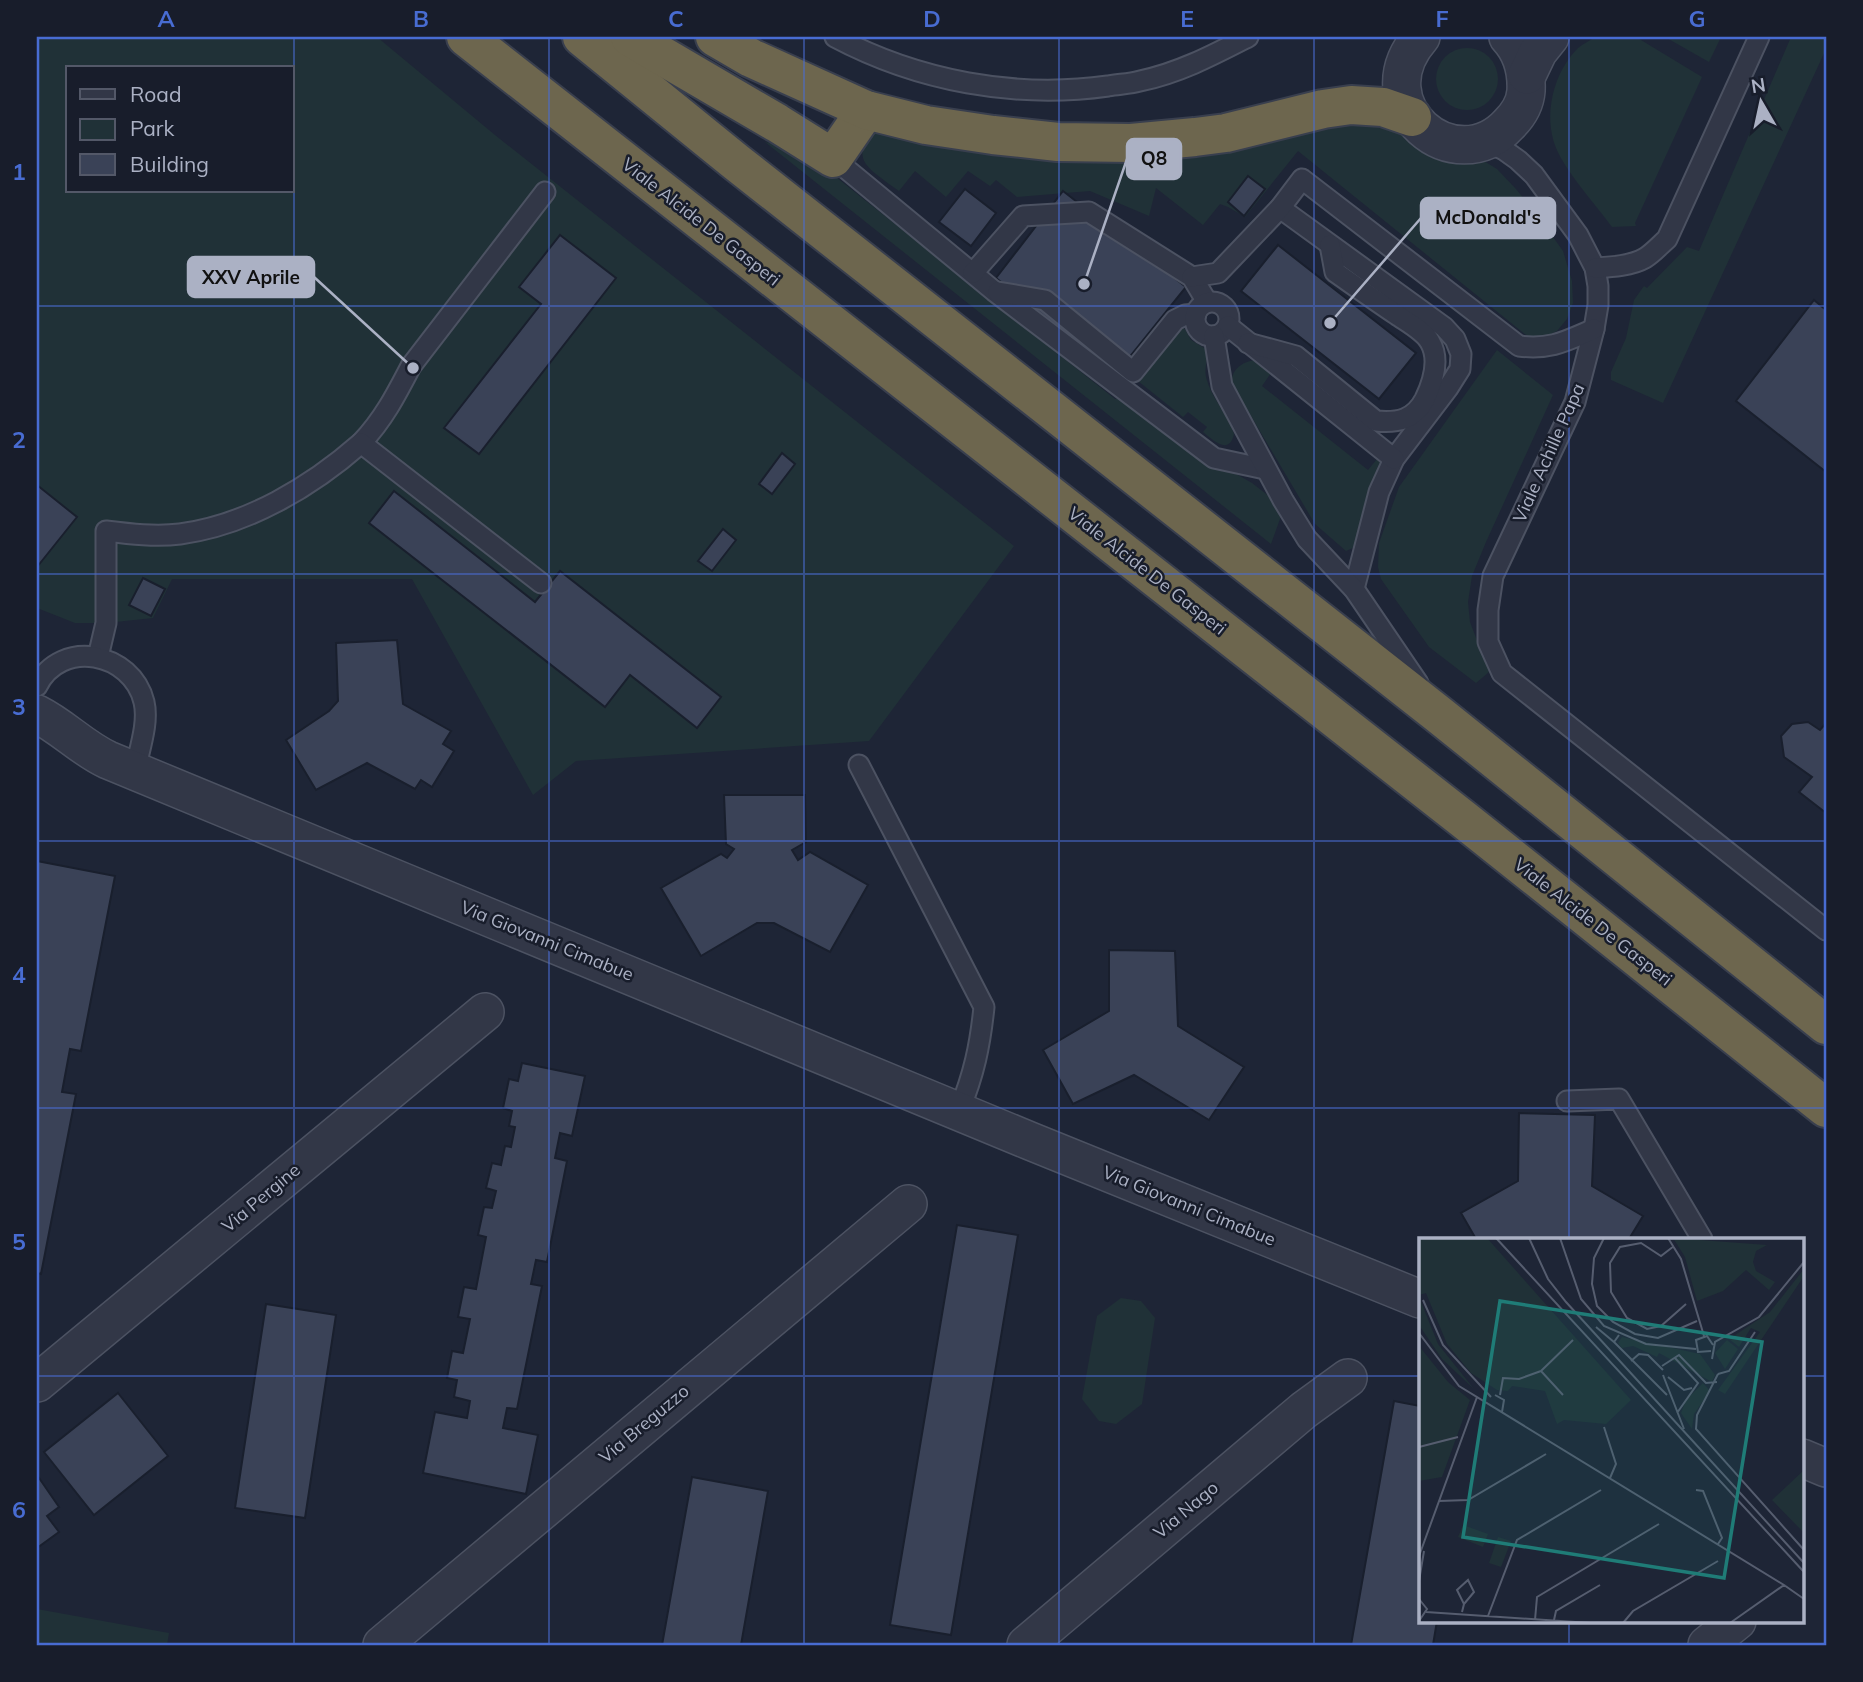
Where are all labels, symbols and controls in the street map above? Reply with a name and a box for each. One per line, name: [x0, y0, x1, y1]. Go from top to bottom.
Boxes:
text: A: [157, 4, 175, 33]
text: B: [413, 4, 429, 33]
text: C: [668, 4, 684, 33]
text: D: [923, 4, 941, 33]
text: E: [1180, 4, 1194, 33]
text: F: [1435, 4, 1449, 33]
text: G: [1688, 4, 1706, 33]
legend: [66, 66, 294, 192]
north arrow: [1727, 66, 1797, 136]
text: N: [1749, 72, 1767, 98]
text: Road: [130, 81, 181, 107]
text: Park: [130, 115, 174, 141]
callout: Q8: [1127, 139, 1181, 179]
text: Q8: [1141, 146, 1167, 170]
text: Building: [130, 151, 209, 177]
street label: Viale Alcide De Gasperi: [618, 153, 785, 291]
text: 1: [12, 157, 26, 186]
callout: McDonald's: [1421, 198, 1555, 238]
text: McDonald's: [1435, 205, 1541, 229]
callout: XXV Aprile: [188, 257, 314, 297]
text: XXV Aprile: [201, 265, 300, 289]
street label: Viale Achille Papa: [1508, 380, 1590, 526]
text: 2: [12, 425, 26, 454]
street label: Viale Alcide De Gasperi: [1064, 502, 1231, 640]
text: 3: [12, 692, 26, 721]
street label: Viale Alcide De Gasperi: [1510, 853, 1677, 991]
street label: Via Giovanni Cimabue: [457, 895, 637, 986]
text: 4: [12, 960, 26, 989]
street label: Via Pergine: [217, 1158, 305, 1237]
street label: Via Giovanni Cimabue: [1099, 1160, 1279, 1251]
text: 5: [12, 1227, 26, 1256]
inset map: [1419, 1238, 1804, 1622]
street label: Via Breguzzo: [594, 1379, 694, 1468]
street label: Via Nago: [1149, 1476, 1223, 1543]
text: 6: [12, 1495, 26, 1524]

